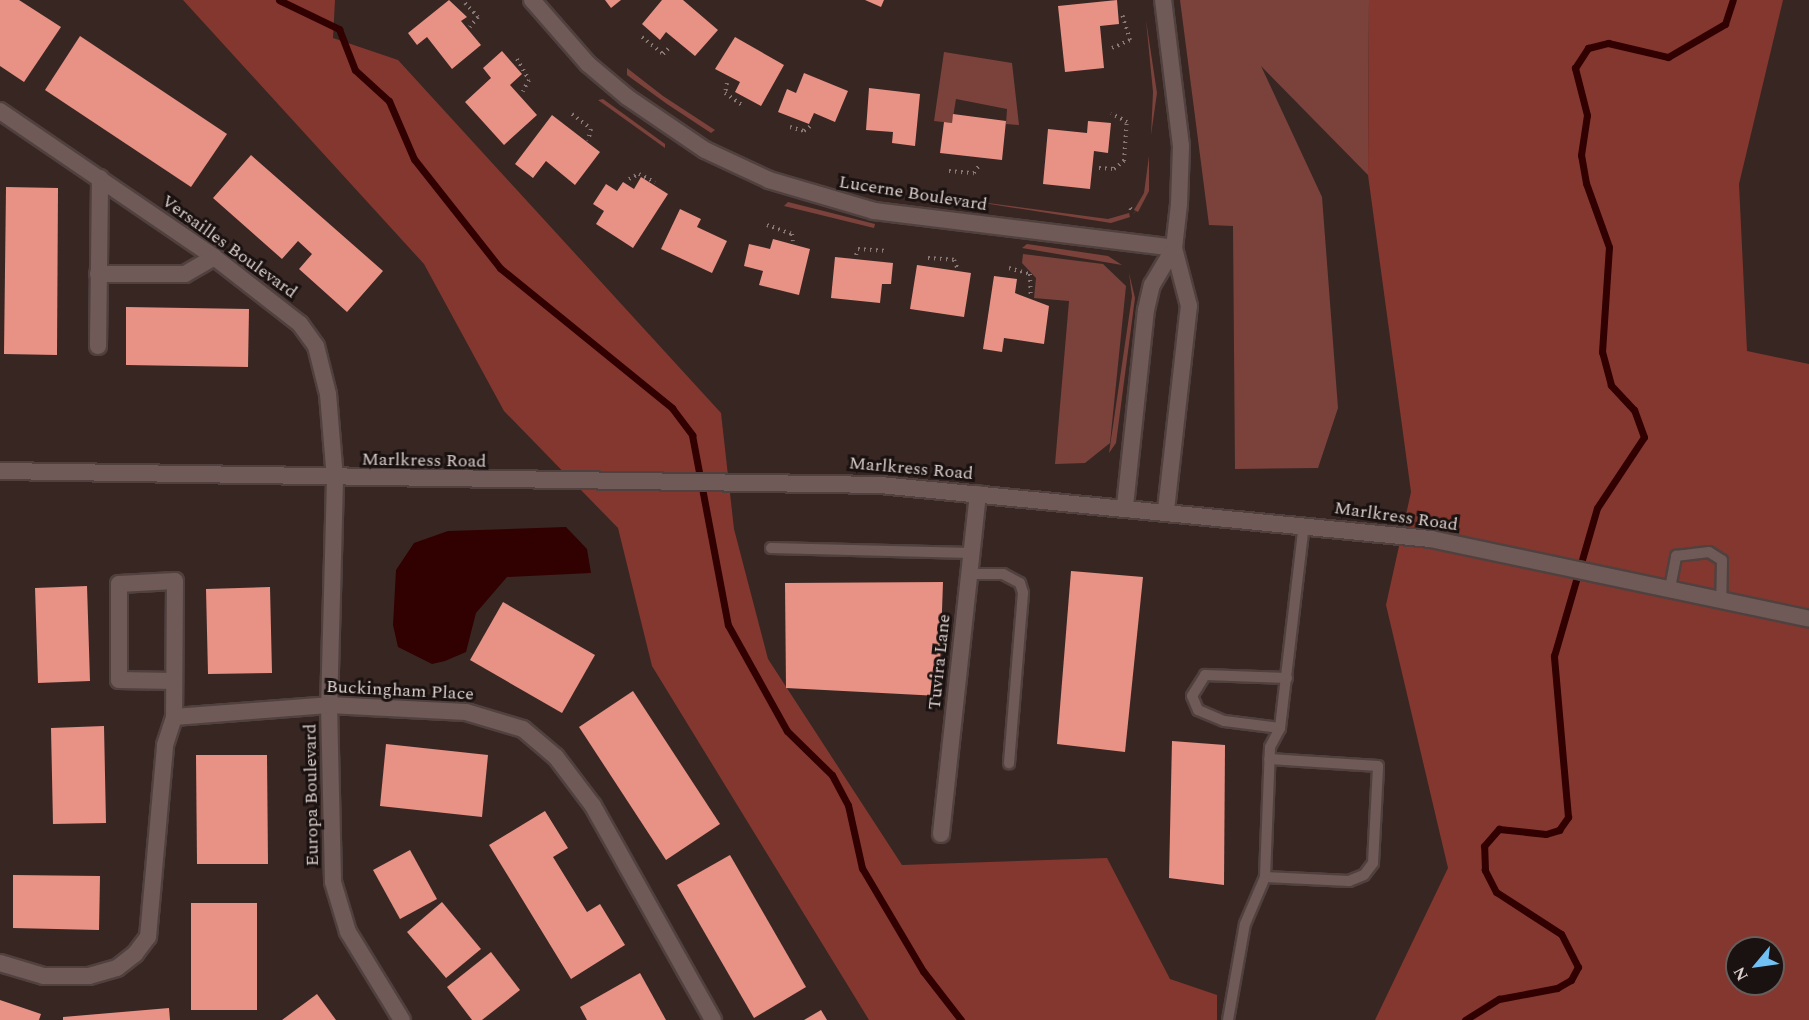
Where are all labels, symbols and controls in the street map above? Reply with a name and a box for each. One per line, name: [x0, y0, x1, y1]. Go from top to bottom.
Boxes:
street label: Lucerne Boulevard: [837, 172, 989, 216]
street label: Versailles Boulevard: [157, 190, 301, 304]
street label: Marlkress Road: [361, 449, 487, 473]
street label: Marlkress Road: [848, 453, 974, 485]
street label: Marlkress Road: [1333, 498, 1459, 536]
street label: Tuvira Lane: [924, 613, 956, 711]
street label: Buckingham Place: [326, 676, 474, 706]
street label: Europa Boulevard: [300, 723, 324, 867]
north arrow: [1725, 936, 1785, 996]
text: N: [1727, 962, 1755, 985]

